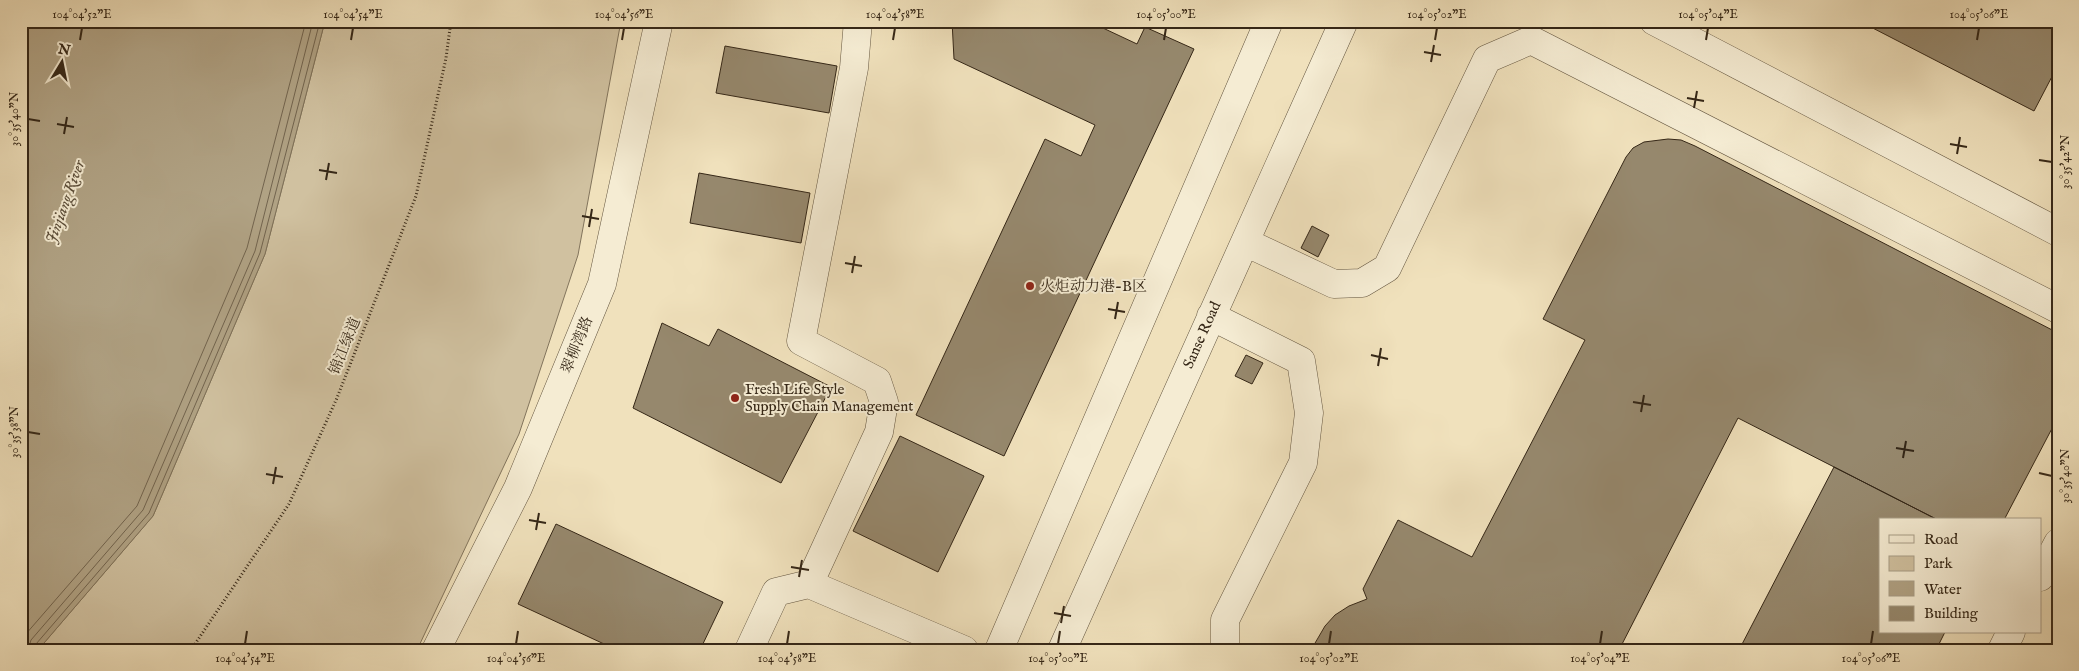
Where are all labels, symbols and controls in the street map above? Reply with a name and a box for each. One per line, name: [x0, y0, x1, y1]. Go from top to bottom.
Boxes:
text: 104°04'52"E: [52, 7, 112, 22]
text: 104°04'54"E: [323, 7, 383, 22]
text: 104°04'56"E: [595, 7, 653, 22]
text: 104°04'58"E: [866, 7, 924, 22]
text: 104°05'00"E: [1136, 7, 1196, 22]
text: 104°05'02"E: [1407, 7, 1467, 22]
text: 104°05'04"E: [1678, 7, 1738, 22]
text: 104°05'06"E: [1950, 7, 2008, 22]
north arrow: [38, 38, 88, 88]
text: N: [56, 40, 72, 60]
text: 30°35'40"N: [7, 91, 22, 146]
text: 30°35'42"N: [2058, 134, 2073, 189]
water label: Jinjiang River: [42, 156, 91, 246]
place label: 火炬动力港-B区: [1040, 277, 1147, 296]
marker: 火炬动力港-B区: [1024, 280, 1036, 292]
street label: Sanse Road: [1179, 298, 1226, 372]
street label: 翠柳湾路: [557, 314, 597, 376]
street label: 锦江绿道: [325, 315, 365, 377]
place label: Fresh Life Style Supply Chain Management: [745, 380, 913, 416]
marker: Fresh Life Style Supply Chain Management: [729, 392, 741, 404]
text: 30°35'38"N: [7, 405, 22, 458]
text: 30°35'40"N: [2058, 448, 2073, 503]
legend: [1879, 518, 2042, 634]
text: Road: [1924, 530, 1959, 549]
text: Park: [1924, 554, 1954, 573]
text: Water: [1924, 580, 1962, 599]
text: Building: [1924, 604, 1979, 623]
text: 104°04'54"E: [215, 651, 275, 666]
text: 104°04'56"E: [487, 651, 545, 666]
text: 104°04'58"E: [758, 651, 816, 666]
text: 104°05'00"E: [1028, 651, 1088, 666]
text: 104°05'02"E: [1299, 651, 1359, 666]
text: 104°05'04"E: [1570, 651, 1630, 666]
text: 104°05'06"E: [1842, 651, 1900, 666]

